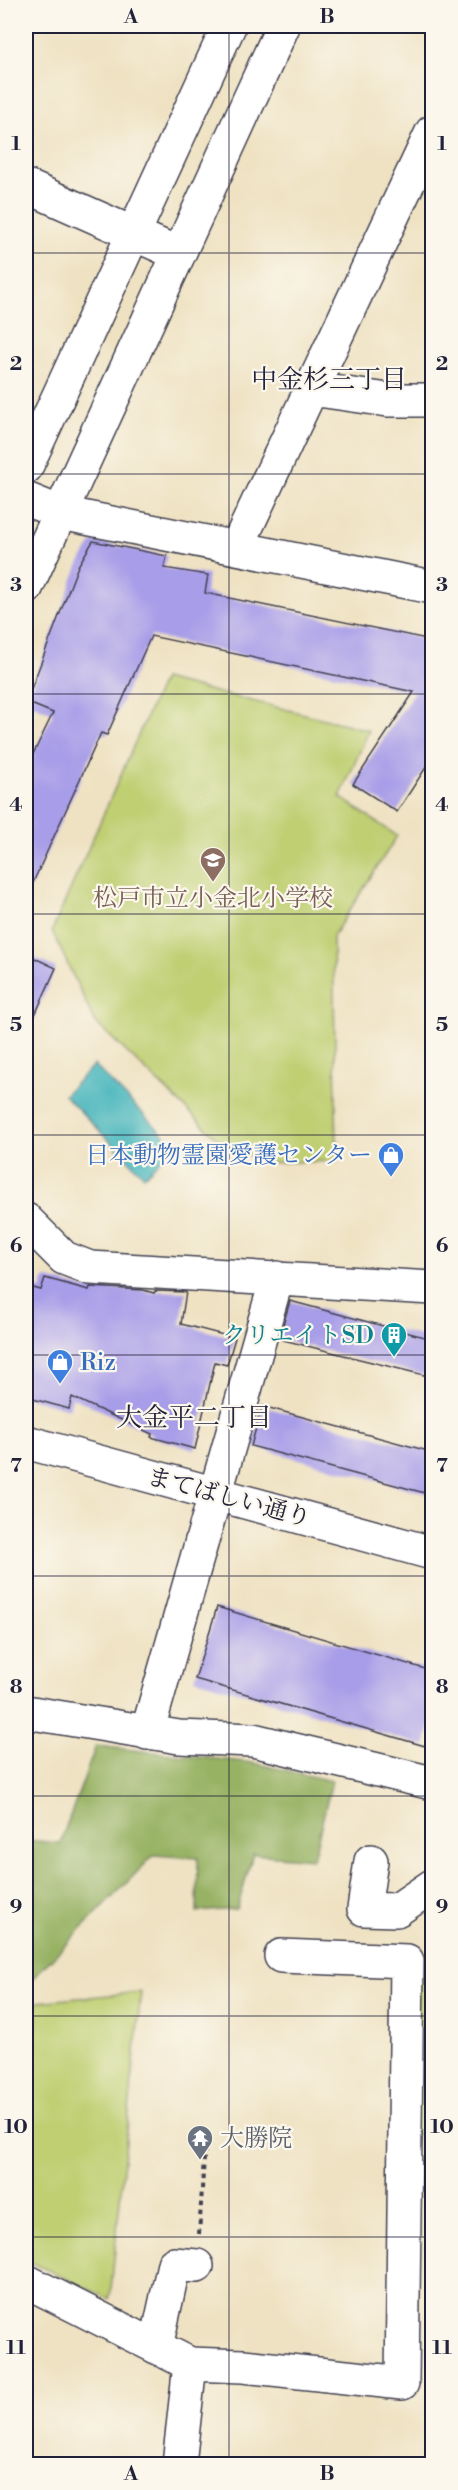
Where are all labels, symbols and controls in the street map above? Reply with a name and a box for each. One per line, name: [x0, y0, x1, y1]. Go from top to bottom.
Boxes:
text: A: [123, 5, 139, 30]
text: B: [319, 5, 335, 30]
text: 1: [11, 132, 21, 157]
text: 1: [437, 132, 447, 157]
text: 2: [10, 352, 22, 377]
text: 2: [436, 352, 448, 377]
district label: 中金杉三丁目: [251, 364, 407, 396]
text: 3: [10, 573, 22, 598]
text: 3: [436, 573, 448, 598]
text: 4: [9, 793, 23, 818]
text: 4: [435, 793, 449, 818]
school or university icon: 松戸市立小金北小学校: [198, 845, 228, 883]
place label: 松戸市立小金北小学校: [93, 884, 333, 914]
text: 5: [10, 1013, 22, 1038]
text: 5: [436, 1013, 448, 1038]
shop icon: 日本動物霊園愛護センター: [376, 1140, 406, 1178]
place label: 日本動物霊園愛護センター: [85, 1141, 372, 1171]
text: 6: [10, 1234, 23, 1259]
text: 6: [436, 1234, 449, 1259]
building icon: クリエイトSD: [379, 1320, 409, 1358]
place label: クリエイトSD: [222, 1321, 374, 1351]
shop icon: Riz: [45, 1347, 75, 1385]
place label: Riz: [80, 1348, 116, 1378]
district label: 大金平二丁目: [116, 1402, 272, 1434]
text: 7: [10, 1454, 22, 1479]
text: 7: [436, 1454, 448, 1479]
street label: まてばしい通り: [144, 1462, 314, 1534]
text: 8: [10, 1675, 23, 1700]
text: 8: [436, 1675, 449, 1700]
text: 9: [10, 1895, 22, 1920]
text: 9: [436, 1895, 448, 1920]
text: 10: [4, 2115, 28, 2140]
text: 10: [430, 2115, 454, 2140]
temple icon: 大勝院: [185, 2123, 215, 2161]
place label: 大勝院: [220, 2124, 292, 2154]
text: 11: [6, 2336, 26, 2361]
text: 11: [432, 2336, 452, 2361]
text: A: [123, 2462, 139, 2487]
text: B: [319, 2462, 335, 2487]

